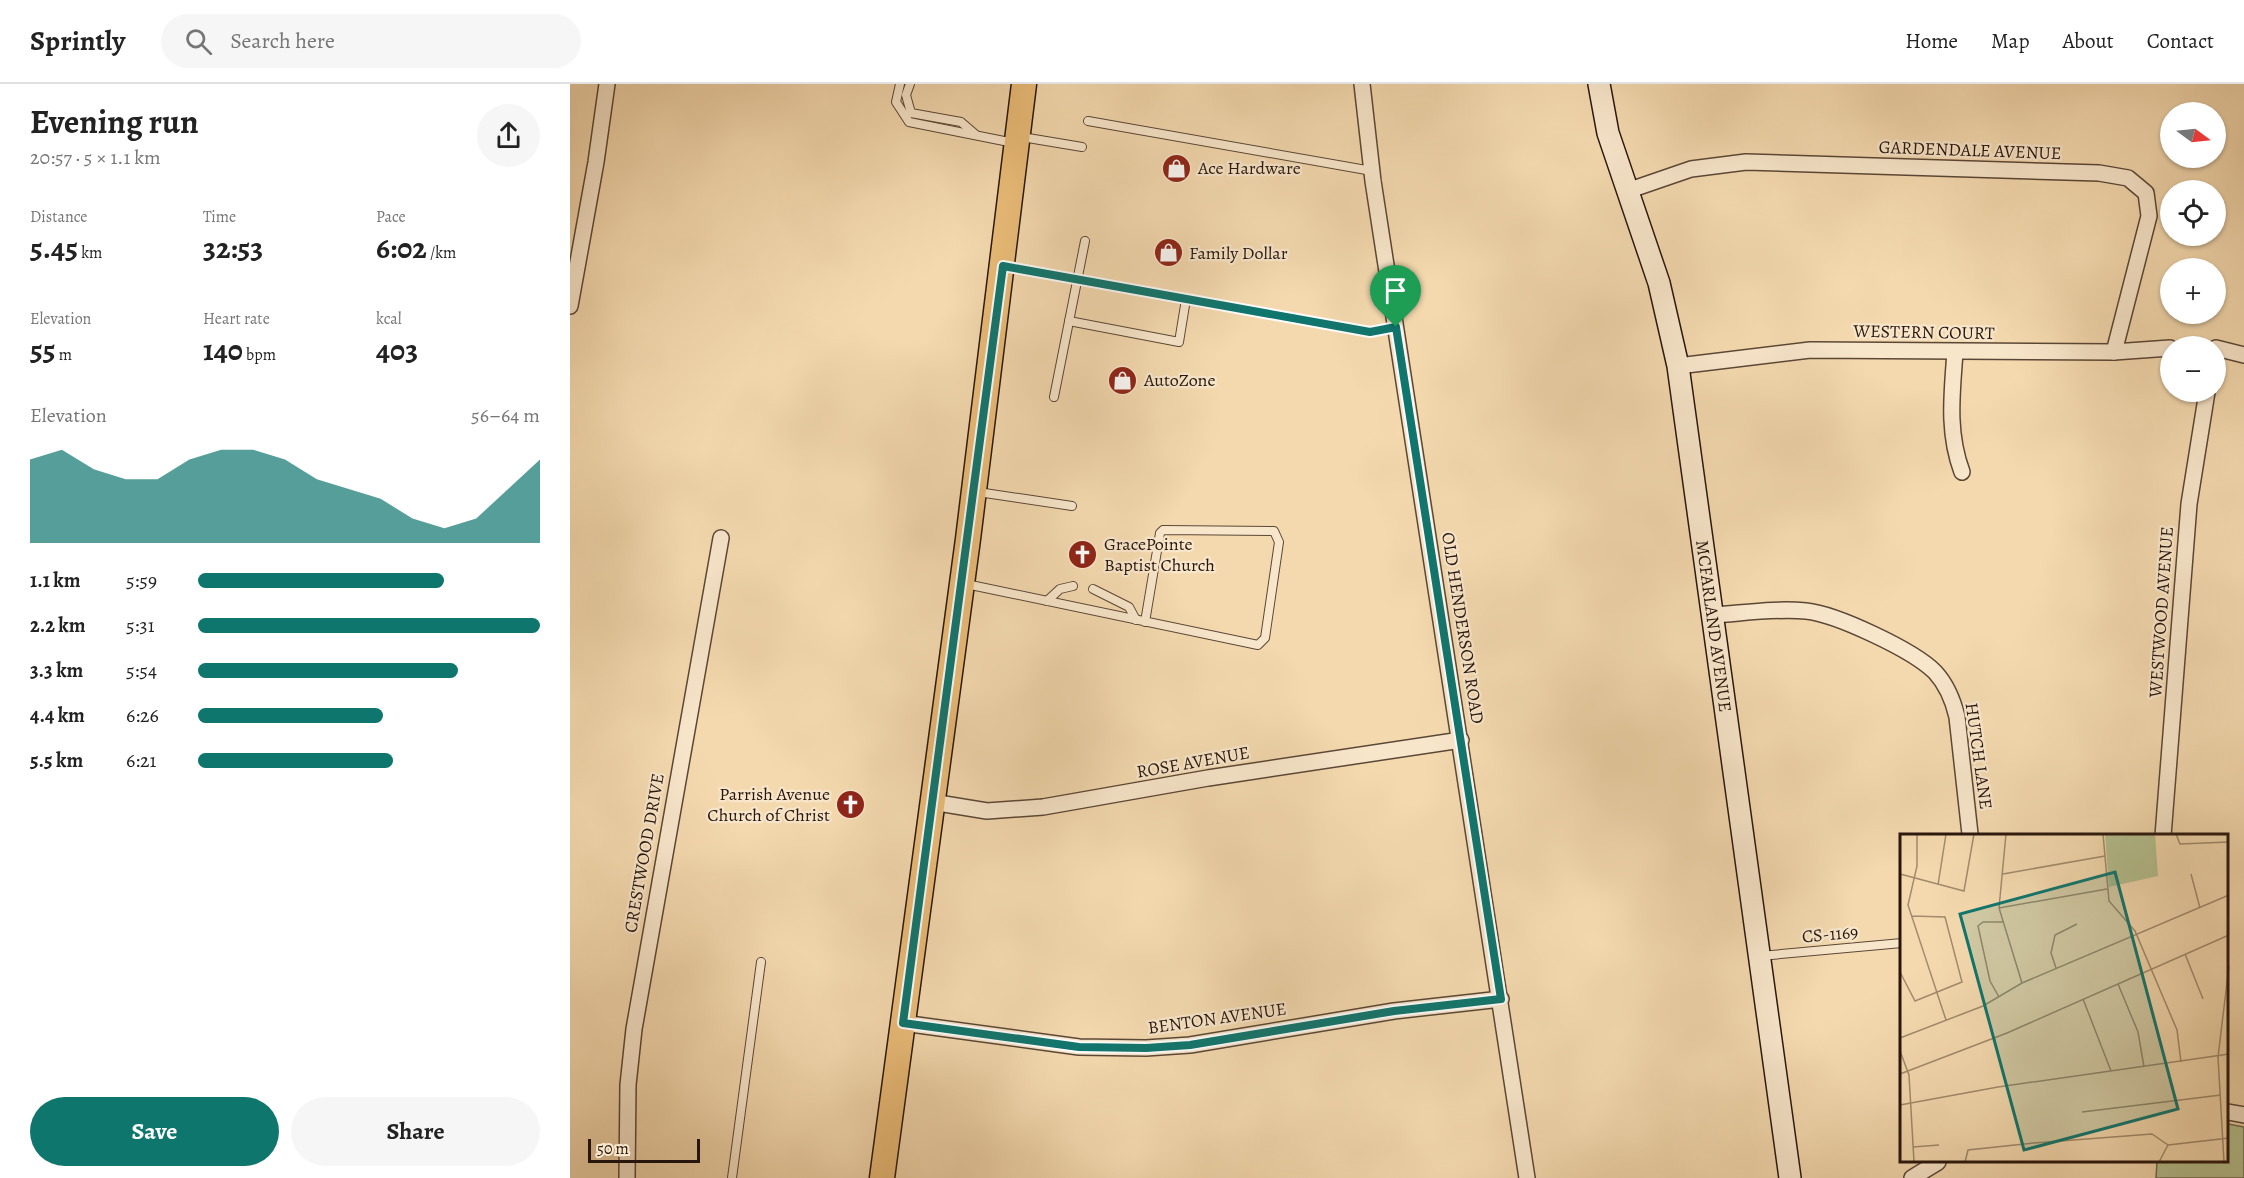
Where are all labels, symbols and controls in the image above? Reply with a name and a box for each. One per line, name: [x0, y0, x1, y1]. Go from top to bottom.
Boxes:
search box: [161, 14, 581, 68]
text: Sprintly: [30, 22, 125, 60]
icon: search: [182, 25, 215, 58]
text: Search here: [230, 26, 335, 56]
text: Home: [1905, 27, 1958, 55]
text: Map: [1991, 27, 2029, 55]
text: About: [2062, 27, 2114, 55]
text: Contact: [2147, 27, 2214, 55]
text: Evening run: [30, 99, 199, 144]
north arrow: [2160, 102, 2226, 168]
map controls: [2160, 102, 2226, 402]
button: share: [477, 104, 540, 167]
street label: GARDENDALE AVENUE: [1878, 135, 2062, 165]
text: 20:57 · 5 × 1.1 km: [30, 144, 161, 171]
shop icon: Ace Hardware: [1161, 152, 1193, 184]
place label: Ace Hardware: [1197, 156, 1301, 180]
button: locate: [2160, 180, 2226, 246]
text: Distance: [30, 206, 87, 228]
text: Time: [203, 206, 236, 228]
text: Pace: [376, 206, 406, 228]
text: 5.45: [30, 228, 78, 268]
text: 32:53: [203, 228, 263, 268]
text: 6:02: [376, 228, 427, 268]
shop icon: Family Dollar: [1152, 237, 1184, 269]
place label: Family Dollar: [1189, 241, 1288, 265]
text: km: [78, 242, 102, 264]
text: /km: [427, 242, 456, 264]
button: +: [2160, 258, 2226, 324]
pin: [1370, 265, 1421, 327]
icon: arrive: [1379, 274, 1412, 307]
text: Elevation: [30, 308, 91, 330]
text: Heart rate: [203, 308, 270, 330]
text: kcal: [376, 308, 402, 330]
street label: WESTERN COURT: [1852, 319, 1995, 345]
text: 55: [30, 330, 56, 370]
text: 140: [203, 330, 243, 370]
text: 403: [376, 330, 418, 370]
button: −: [2160, 336, 2226, 402]
text: m: [56, 344, 72, 366]
text: bpm: [243, 344, 276, 366]
shop icon: AutoZone: [1107, 364, 1139, 396]
place label: AutoZone: [1143, 368, 1216, 392]
text: Elevation: [30, 402, 107, 429]
text: 56–64 m: [471, 402, 540, 429]
street label: WESTWOOD AVENUE: [2143, 526, 2179, 699]
street label: OLD HENDERSON ROAD: [1436, 530, 1490, 726]
place label: GracePointe Baptist Church: [1104, 532, 1215, 577]
church icon: GracePointe Baptist Church: [1067, 538, 1099, 570]
street label: MCFARLAND AVENUE: [1690, 539, 1738, 714]
text: 1.1 km: [30, 567, 80, 594]
text: 5:59: [126, 567, 157, 594]
text: 2.2 km: [30, 612, 85, 639]
text: 5:31: [126, 612, 155, 639]
text: 3.3 km: [30, 657, 83, 684]
text: 5:54: [126, 657, 157, 684]
street label: HUTCH LANE: [1960, 701, 1998, 811]
text: 4.4 km: [30, 702, 85, 729]
text: 6:26: [126, 702, 159, 729]
street label: ROSE AVENUE: [1135, 740, 1251, 784]
text: 5.5 km: [30, 747, 83, 774]
text: 6:21: [126, 747, 156, 774]
street label: CRESTWOOD DRIVE: [618, 771, 670, 935]
place label: Parrish Avenue Church of Christ: [707, 782, 830, 827]
church icon: Parrish Avenue Church of Christ: [835, 788, 867, 820]
inset map: [1900, 834, 2229, 1163]
street label: CS-1169: [1801, 920, 1859, 948]
street label: BENTON AVENUE: [1146, 996, 1288, 1040]
button: Save: [30, 1097, 279, 1166]
button: Share: [291, 1097, 540, 1166]
scale bar: [588, 1136, 700, 1164]
text: 50 m: [597, 1138, 629, 1160]

